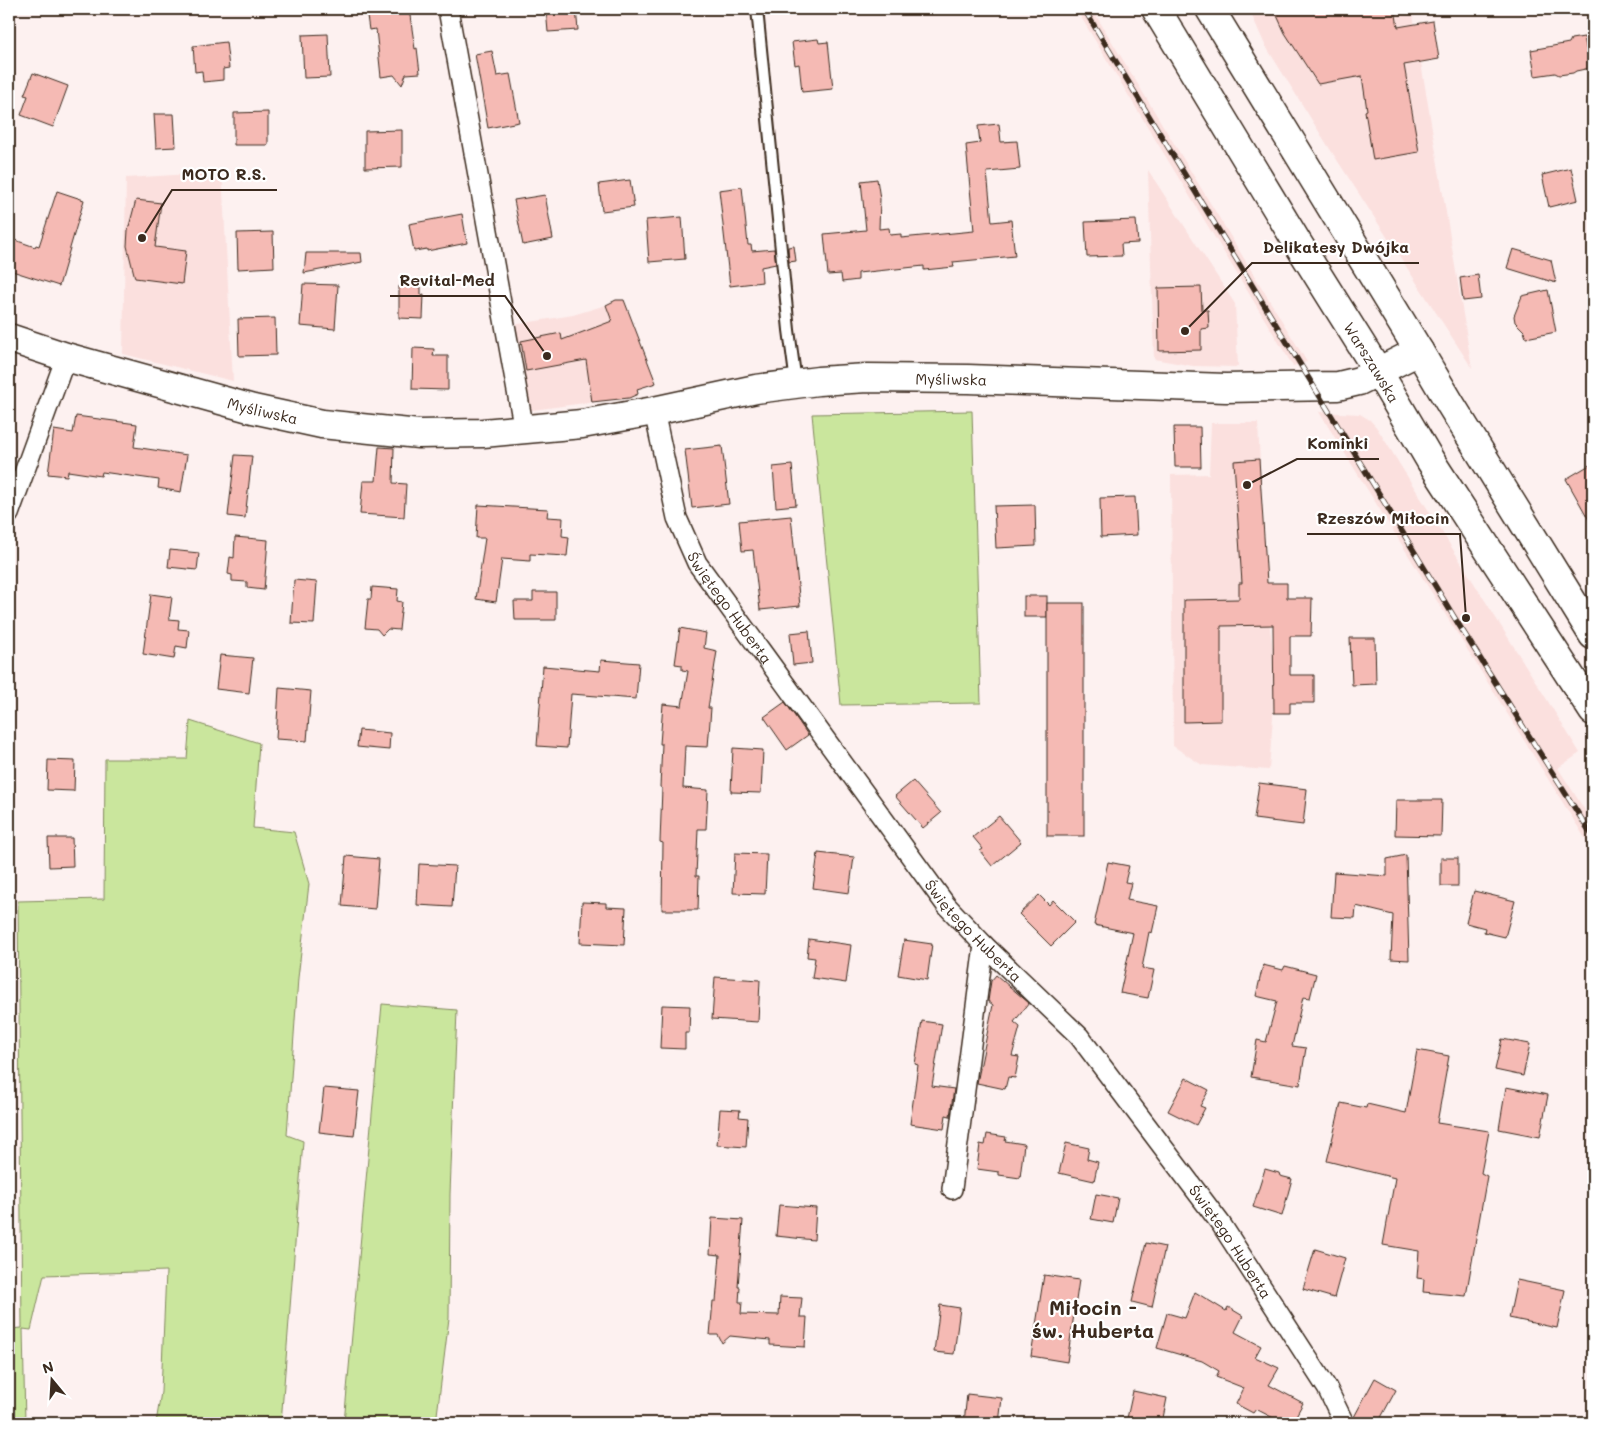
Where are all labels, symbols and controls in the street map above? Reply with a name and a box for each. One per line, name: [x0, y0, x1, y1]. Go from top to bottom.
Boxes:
callout: MOTO R.S.: [172, 159, 277, 190]
text: MOTO R.S.: [181, 163, 267, 184]
callout: Delikatesy Dwójka: [1252, 232, 1419, 263]
text: Delikatesy Dwójka: [1263, 236, 1409, 257]
callout: Revital-Med: [390, 265, 505, 296]
text: Revital-Med: [399, 269, 495, 290]
street label: Warszawska: [1339, 318, 1404, 406]
street label: Myśliwska: [915, 368, 987, 390]
street label: Myśliwska: [225, 392, 300, 428]
callout: Kominki: [1297, 428, 1379, 459]
text: Kominki: [1307, 432, 1369, 453]
callout: Rzeszów Miłocin: [1307, 503, 1460, 534]
text: Rzeszów Miłocin: [1317, 507, 1449, 528]
street label: Świętego Huberta: [683, 548, 777, 668]
street label: Świętego Huberta: [921, 875, 1026, 986]
street label: Świętego Huberta: [1185, 1181, 1276, 1302]
district label: Miłocin - św. Huberta: [1032, 1294, 1154, 1343]
north arrow: [28, 1354, 78, 1404]
text: N: [40, 1356, 56, 1378]

